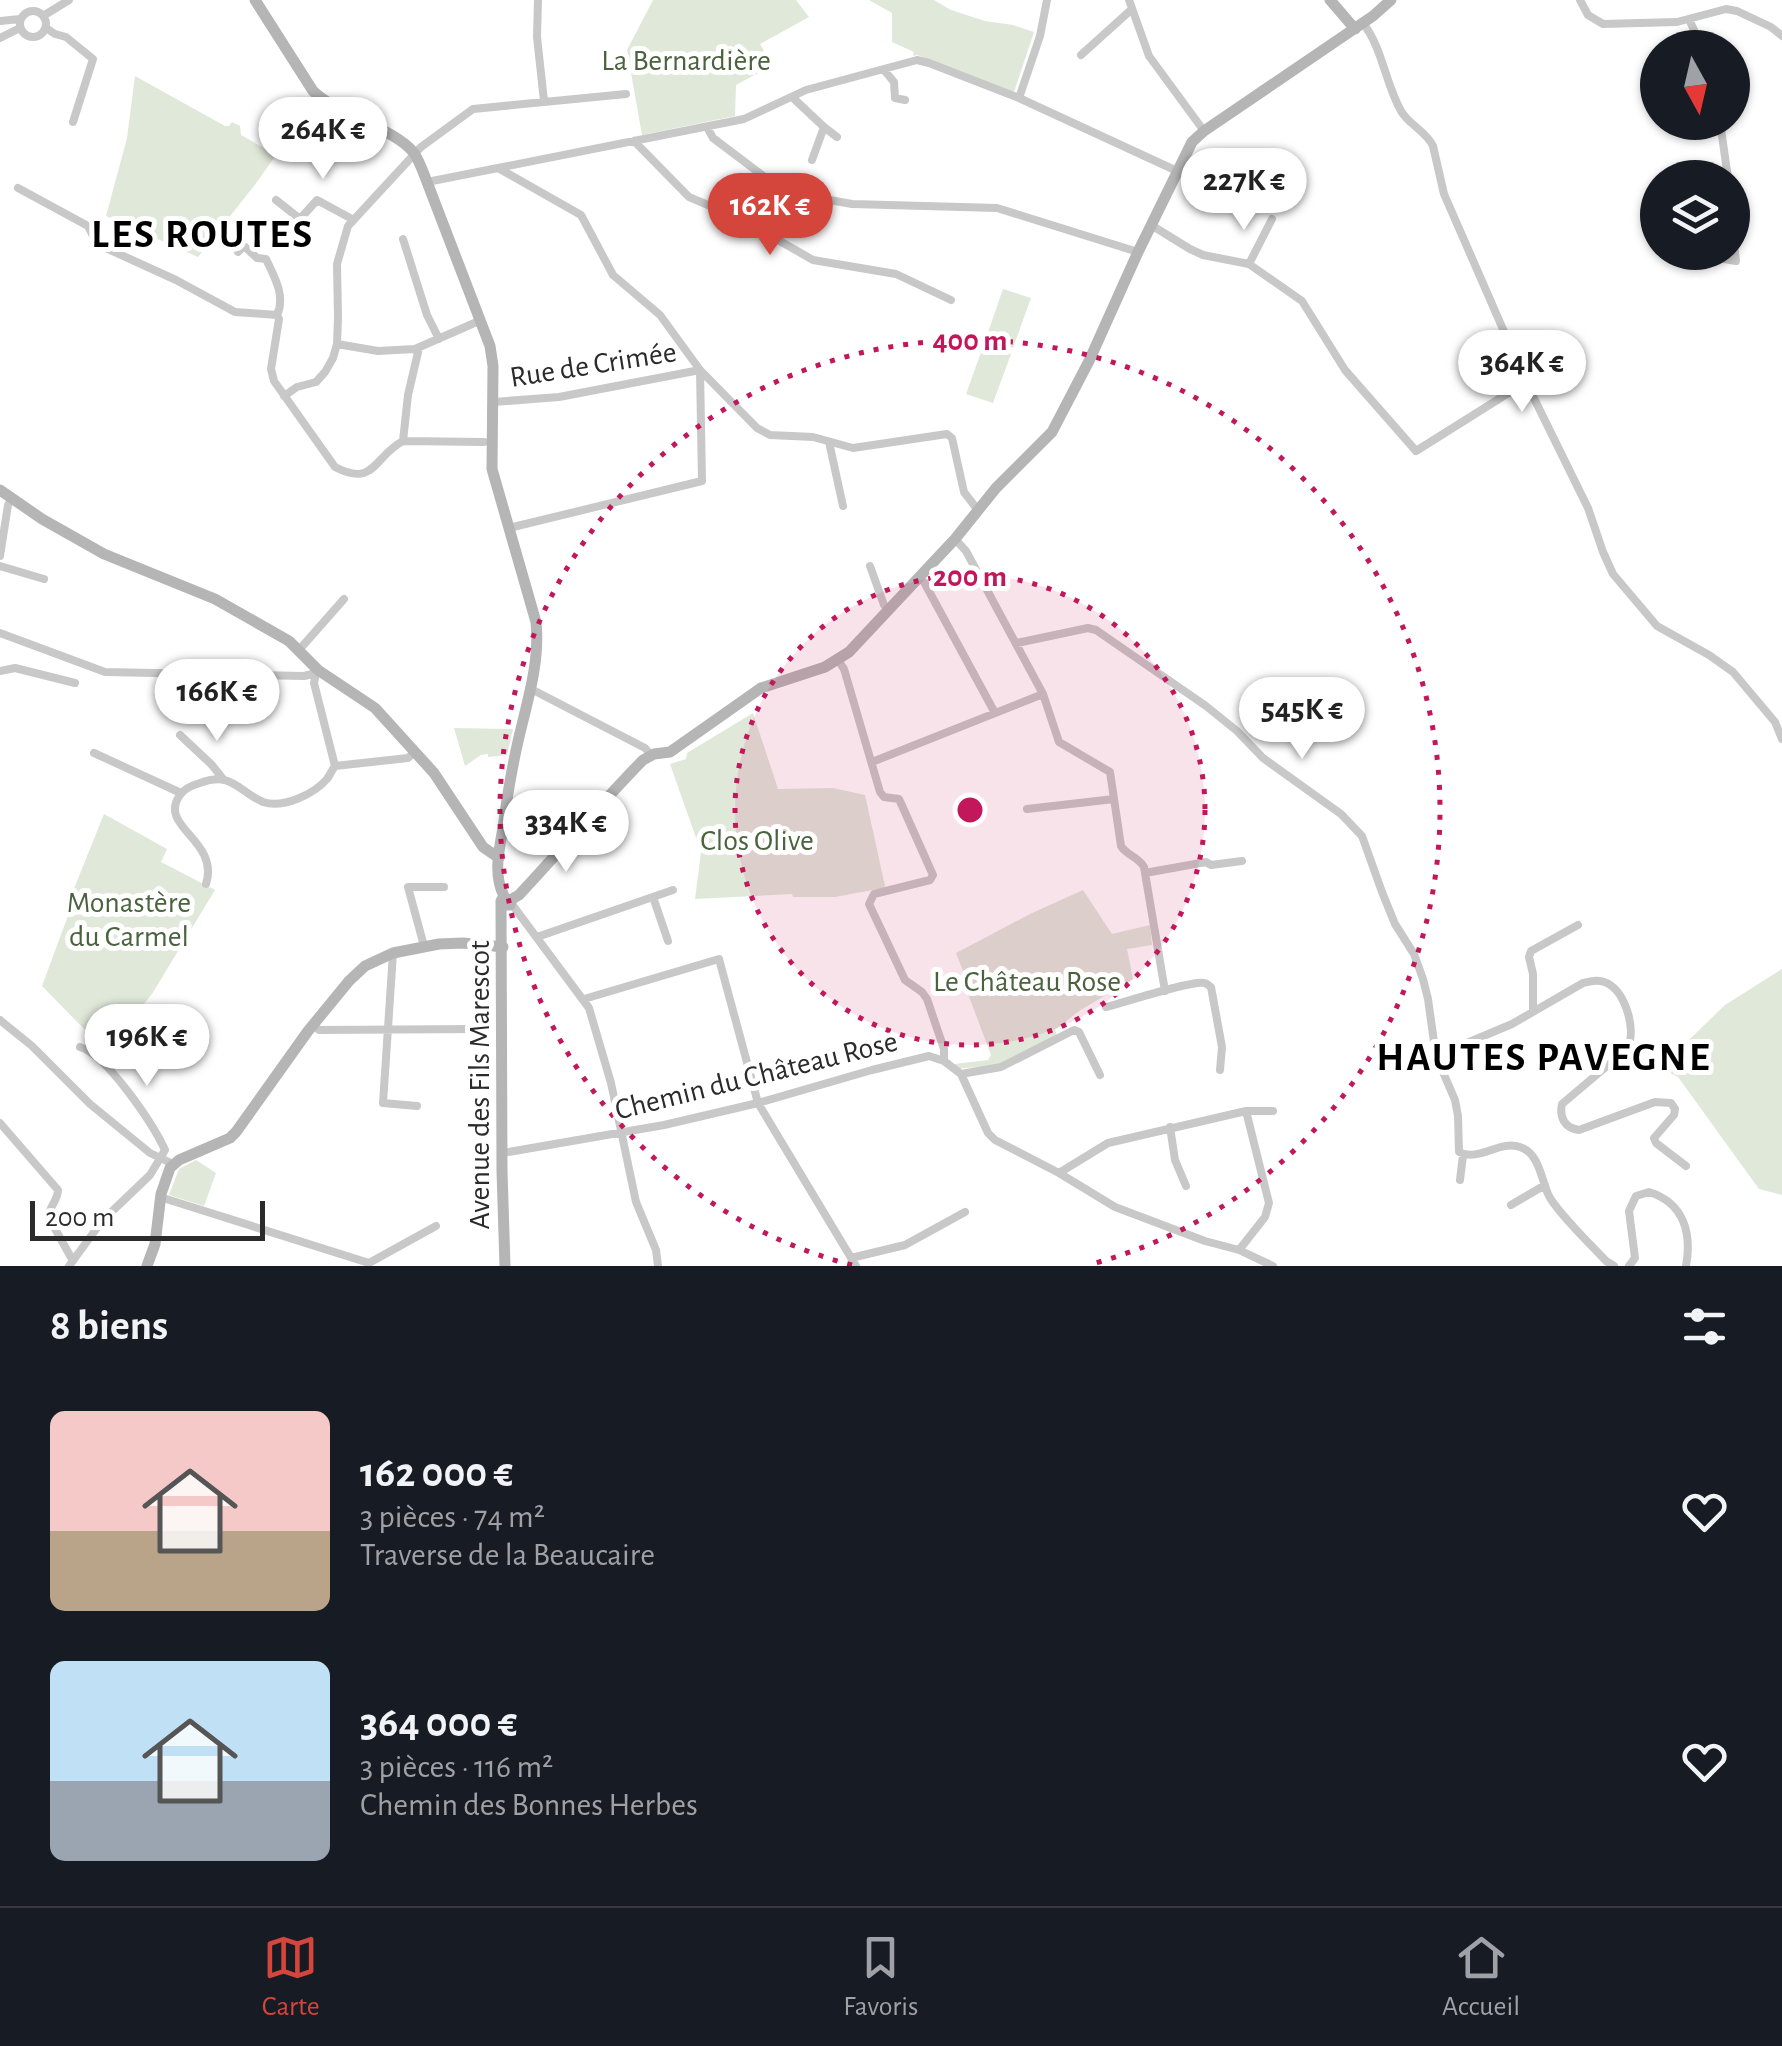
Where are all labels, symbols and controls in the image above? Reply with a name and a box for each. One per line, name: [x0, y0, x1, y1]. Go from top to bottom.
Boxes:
north arrow: [1640, 30, 1750, 140]
map controls: [1640, 30, 1750, 270]
park label: La Bernardière: [601, 46, 771, 76]
pin: 264K €: [242, 97, 404, 182]
text: 264K €: [280, 113, 366, 145]
pin: 227K €: [1163, 148, 1325, 233]
button: layers: [1640, 160, 1750, 270]
text: 227K €: [1203, 164, 1285, 196]
pin: 162K €: [689, 173, 851, 258]
text: 162K €: [730, 189, 810, 221]
district label: LES ROUTES: [91, 215, 315, 255]
text: 400 m: [932, 326, 1008, 356]
pin: 364K €: [1441, 330, 1603, 415]
street label: Rue de Crimée: [508, 337, 678, 393]
text: 364K €: [1480, 346, 1564, 378]
text: 200 m: [933, 562, 1007, 592]
pin: 166K €: [136, 659, 298, 744]
text: 166K €: [177, 675, 257, 707]
pin: 545K €: [1221, 677, 1383, 762]
text: 545K €: [1261, 693, 1343, 725]
pin: 334K €: [485, 790, 647, 875]
centre of rings: [952, 792, 988, 828]
text: 334K €: [525, 806, 607, 838]
park label: Clos Olive: [700, 826, 814, 856]
park label: Monastère du Carmel: [67, 888, 191, 952]
street label: Avenue des Fils Marescot: [465, 940, 495, 1229]
park label: Le Château Rose: [933, 967, 1121, 997]
pin: 196K €: [66, 1004, 228, 1089]
text: 196K €: [107, 1020, 187, 1052]
street label: Chemin du Château Rose: [612, 1026, 901, 1126]
district label: HAUTES PAVEGNE: [1376, 1038, 1712, 1078]
scale bar: [30, 1196, 265, 1240]
text: 200 m: [45, 1204, 114, 1232]
icon: filters: [1677, 1299, 1732, 1354]
text: 8 biens: [50, 1305, 168, 1347]
icon: home: [130, 1451, 250, 1571]
text: 162 000 €: [360, 1452, 513, 1494]
icon: heart: [1677, 1484, 1732, 1539]
text: 3 pièces · 74 m²: [360, 1501, 545, 1533]
text: Traverse de la Beaucaire: [360, 1539, 655, 1571]
icon: home: [130, 1701, 250, 1821]
text: 364 000 €: [360, 1702, 517, 1744]
icon: heart: [1677, 1734, 1732, 1789]
text: 3 pièces · 116 m²: [360, 1751, 553, 1783]
text: Chemin des Bonnes Herbes: [360, 1789, 698, 1821]
tab: Carte: [262, 1930, 320, 2024]
tab: Favoris: [843, 1930, 918, 2024]
tab: Accueil: [1442, 1930, 1520, 2024]

